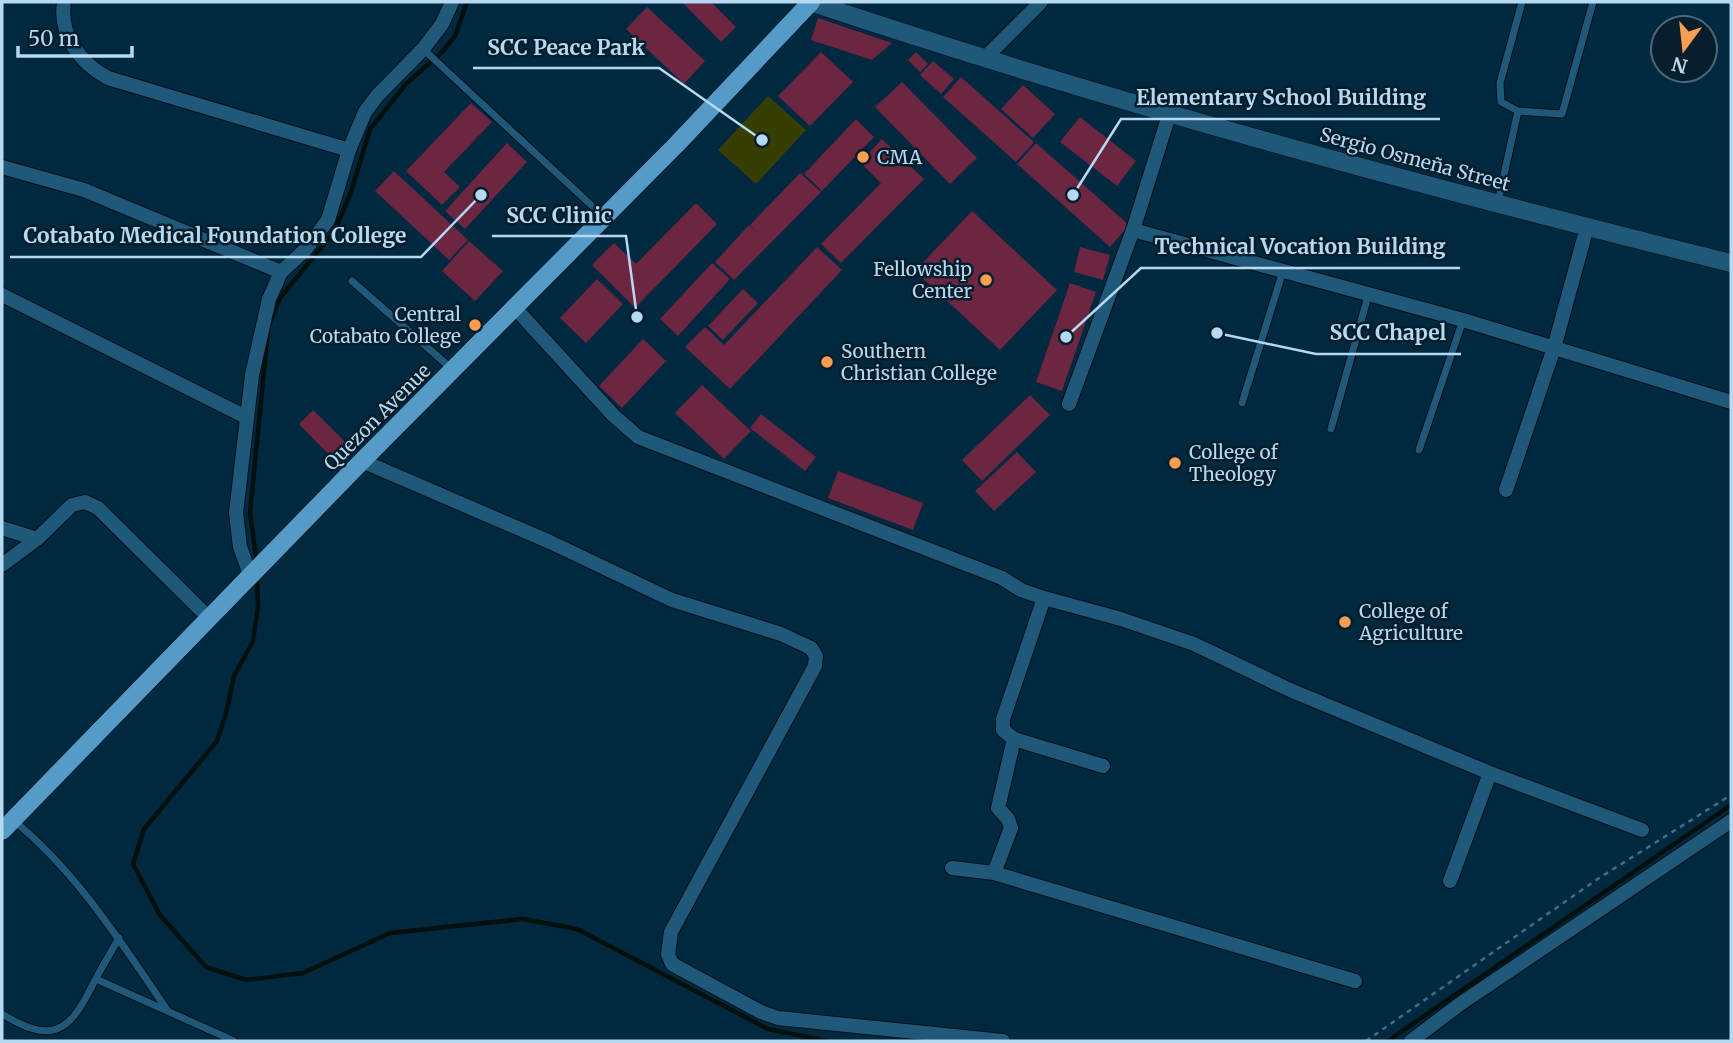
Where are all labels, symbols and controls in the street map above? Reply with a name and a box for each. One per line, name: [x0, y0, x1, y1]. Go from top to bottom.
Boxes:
scale bar: [18, 14, 131, 58]
north arrow: [1649, 14, 1719, 84]
text: 50 m: [28, 25, 79, 52]
callout: SCC Peace Park: [473, 26, 659, 68]
text: SCC Peace Park: [487, 34, 645, 61]
text: N: [1669, 52, 1690, 79]
callout: Elementary School Building: [1121, 77, 1440, 119]
text: Elementary School Building: [1136, 84, 1426, 111]
street label: Sergio Osmeña Street: [1317, 122, 1513, 196]
place label: CMA: [877, 145, 923, 169]
marker: CMA: [855, 149, 871, 165]
callout: SCC Clinic: [492, 194, 626, 236]
text: SCC Clinic: [506, 202, 612, 229]
callout: Cotabato Medical Foundation College: [10, 215, 421, 257]
text: Cotabato Medical Foundation College: [24, 222, 406, 249]
callout: Technical Vocation Building: [1141, 226, 1460, 268]
text: Technical Vocation Building: [1154, 233, 1446, 260]
place label: Fellowship Center: [873, 257, 972, 303]
marker: Fellowship Center: [978, 272, 994, 288]
place label: Central Cotabato College: [310, 302, 461, 348]
callout: SCC Chapel: [1316, 312, 1461, 354]
marker: Central Cotabato College: [467, 317, 483, 333]
text: SCC Chapel: [1330, 319, 1447, 346]
place label: Southern Christian College: [841, 339, 997, 385]
marker: Southern Christian College: [819, 354, 835, 370]
street label: Quezon Avenue: [319, 359, 435, 475]
place label: College of Theology: [1189, 440, 1279, 486]
marker: College of Theology: [1167, 455, 1183, 471]
place label: College of Agriculture: [1358, 599, 1463, 645]
marker: College of Agriculture: [1337, 614, 1353, 630]

